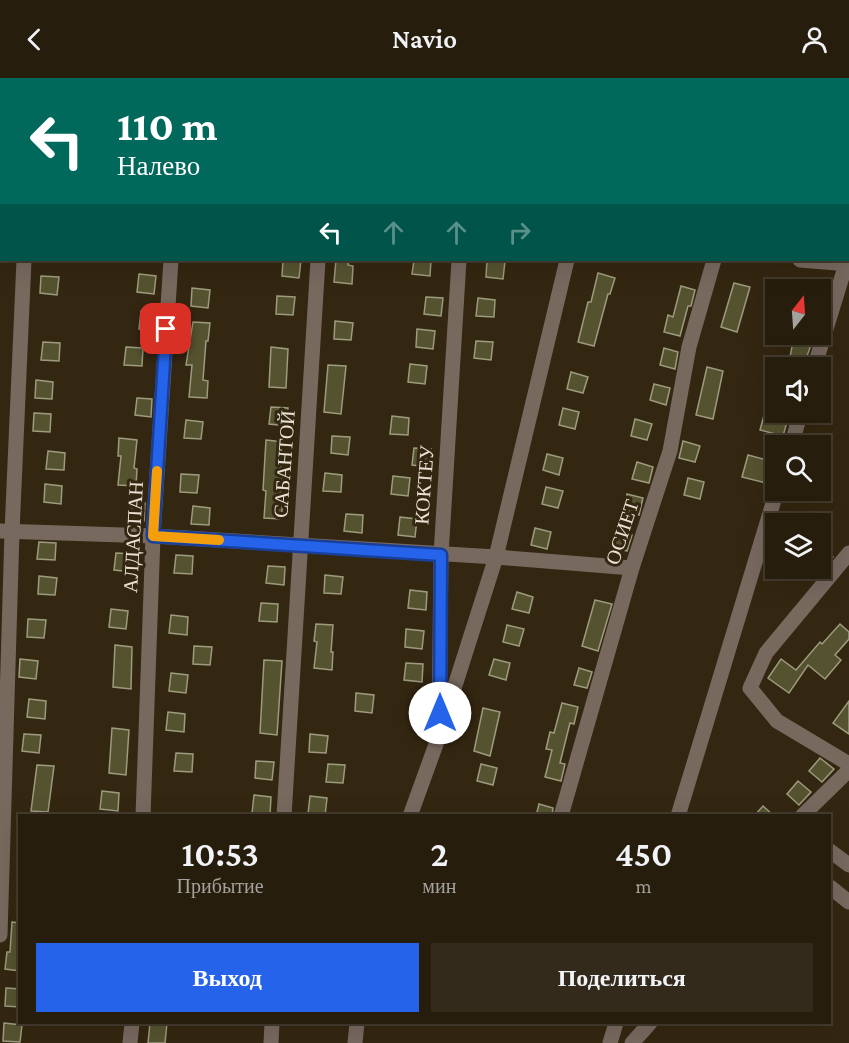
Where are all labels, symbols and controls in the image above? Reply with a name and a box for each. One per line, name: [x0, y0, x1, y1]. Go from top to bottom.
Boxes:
icon: back: [18, 23, 51, 56]
icon: person: [798, 23, 831, 56]
text: Navio: [392, 24, 457, 54]
icon: left: [18, 102, 96, 180]
text: 110 m: [117, 102, 218, 149]
text: Налево: [117, 151, 200, 181]
icon: left: [314, 216, 347, 249]
icon: ahead: [377, 216, 410, 249]
icon: ahead: [440, 216, 473, 249]
icon: right: [503, 216, 536, 249]
north arrow: [765, 279, 831, 345]
map controls: [765, 279, 831, 579]
pin: [140, 303, 191, 354]
icon: arrive: [149, 312, 182, 345]
button: sound: [765, 357, 831, 423]
street label: САБАНТОЙ: [269, 409, 299, 519]
button: search: [765, 435, 831, 501]
street label: КОКТЕУ: [410, 444, 438, 525]
street label: АЛДАСПАН: [119, 481, 148, 593]
street label: ОСИЕТ: [601, 497, 643, 567]
button: layers: [765, 513, 831, 579]
position arrow: [408, 681, 472, 745]
text: 10:53: [181, 834, 259, 874]
text: 2: [430, 834, 448, 874]
text: 450: [615, 834, 672, 874]
text: Прибытие: [177, 875, 264, 897]
text: мин: [422, 875, 456, 897]
text: m: [636, 875, 652, 897]
button: Выход: [36, 943, 419, 1012]
button: Поделиться: [431, 943, 813, 1012]

